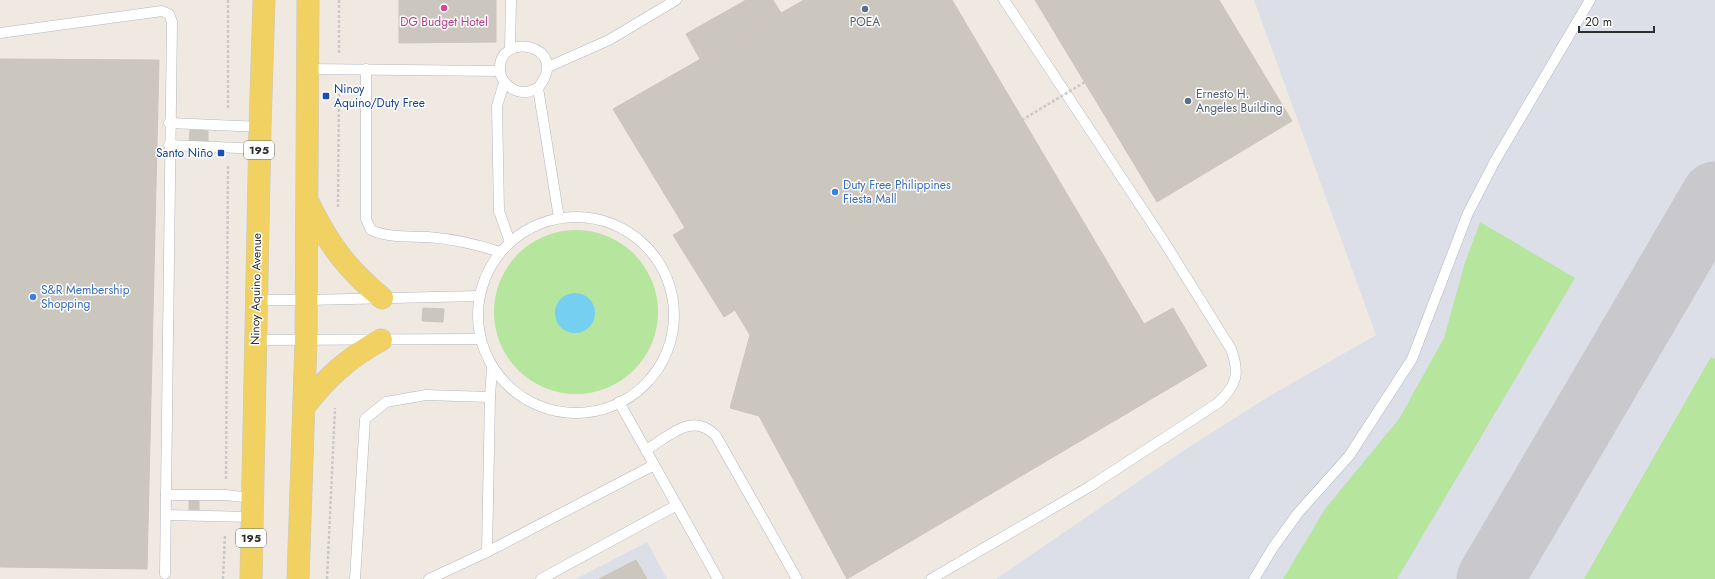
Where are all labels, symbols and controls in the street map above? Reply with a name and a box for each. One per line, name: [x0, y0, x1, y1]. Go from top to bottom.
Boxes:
marker: DG Budget Hotel: [439, 3, 449, 13]
marker: POEA: [860, 4, 870, 14]
scale bar: [1579, 8, 1654, 34]
place label: DG Budget Hotel: [400, 13, 488, 31]
place label: POEA: [850, 13, 880, 31]
text: 20 m: [1585, 13, 1612, 31]
place label: Ninoy Aquino/Duty Free: [334, 80, 425, 112]
place label: Ernesto H. Angeles Building: [1196, 85, 1283, 117]
marker: Ninoy Aquino/Duty Free: [321, 91, 331, 101]
marker: Ernesto H. Angeles Building: [1183, 96, 1193, 106]
road number: 195: [244, 141, 274, 159]
place label: Santo Niño: [156, 144, 213, 162]
marker: Santo Niño: [216, 148, 226, 158]
place label: Duty Free Philippines Fiesta Mall: [843, 176, 951, 208]
marker: Duty Free Philippines Fiesta Mall: [830, 187, 840, 197]
street label: Ninoy Aquino Avenue: [246, 233, 266, 345]
place label: S&R Membership Shopping: [41, 281, 130, 313]
marker: S&R Membership Shopping: [28, 292, 38, 302]
road number: 195: [236, 529, 266, 547]

